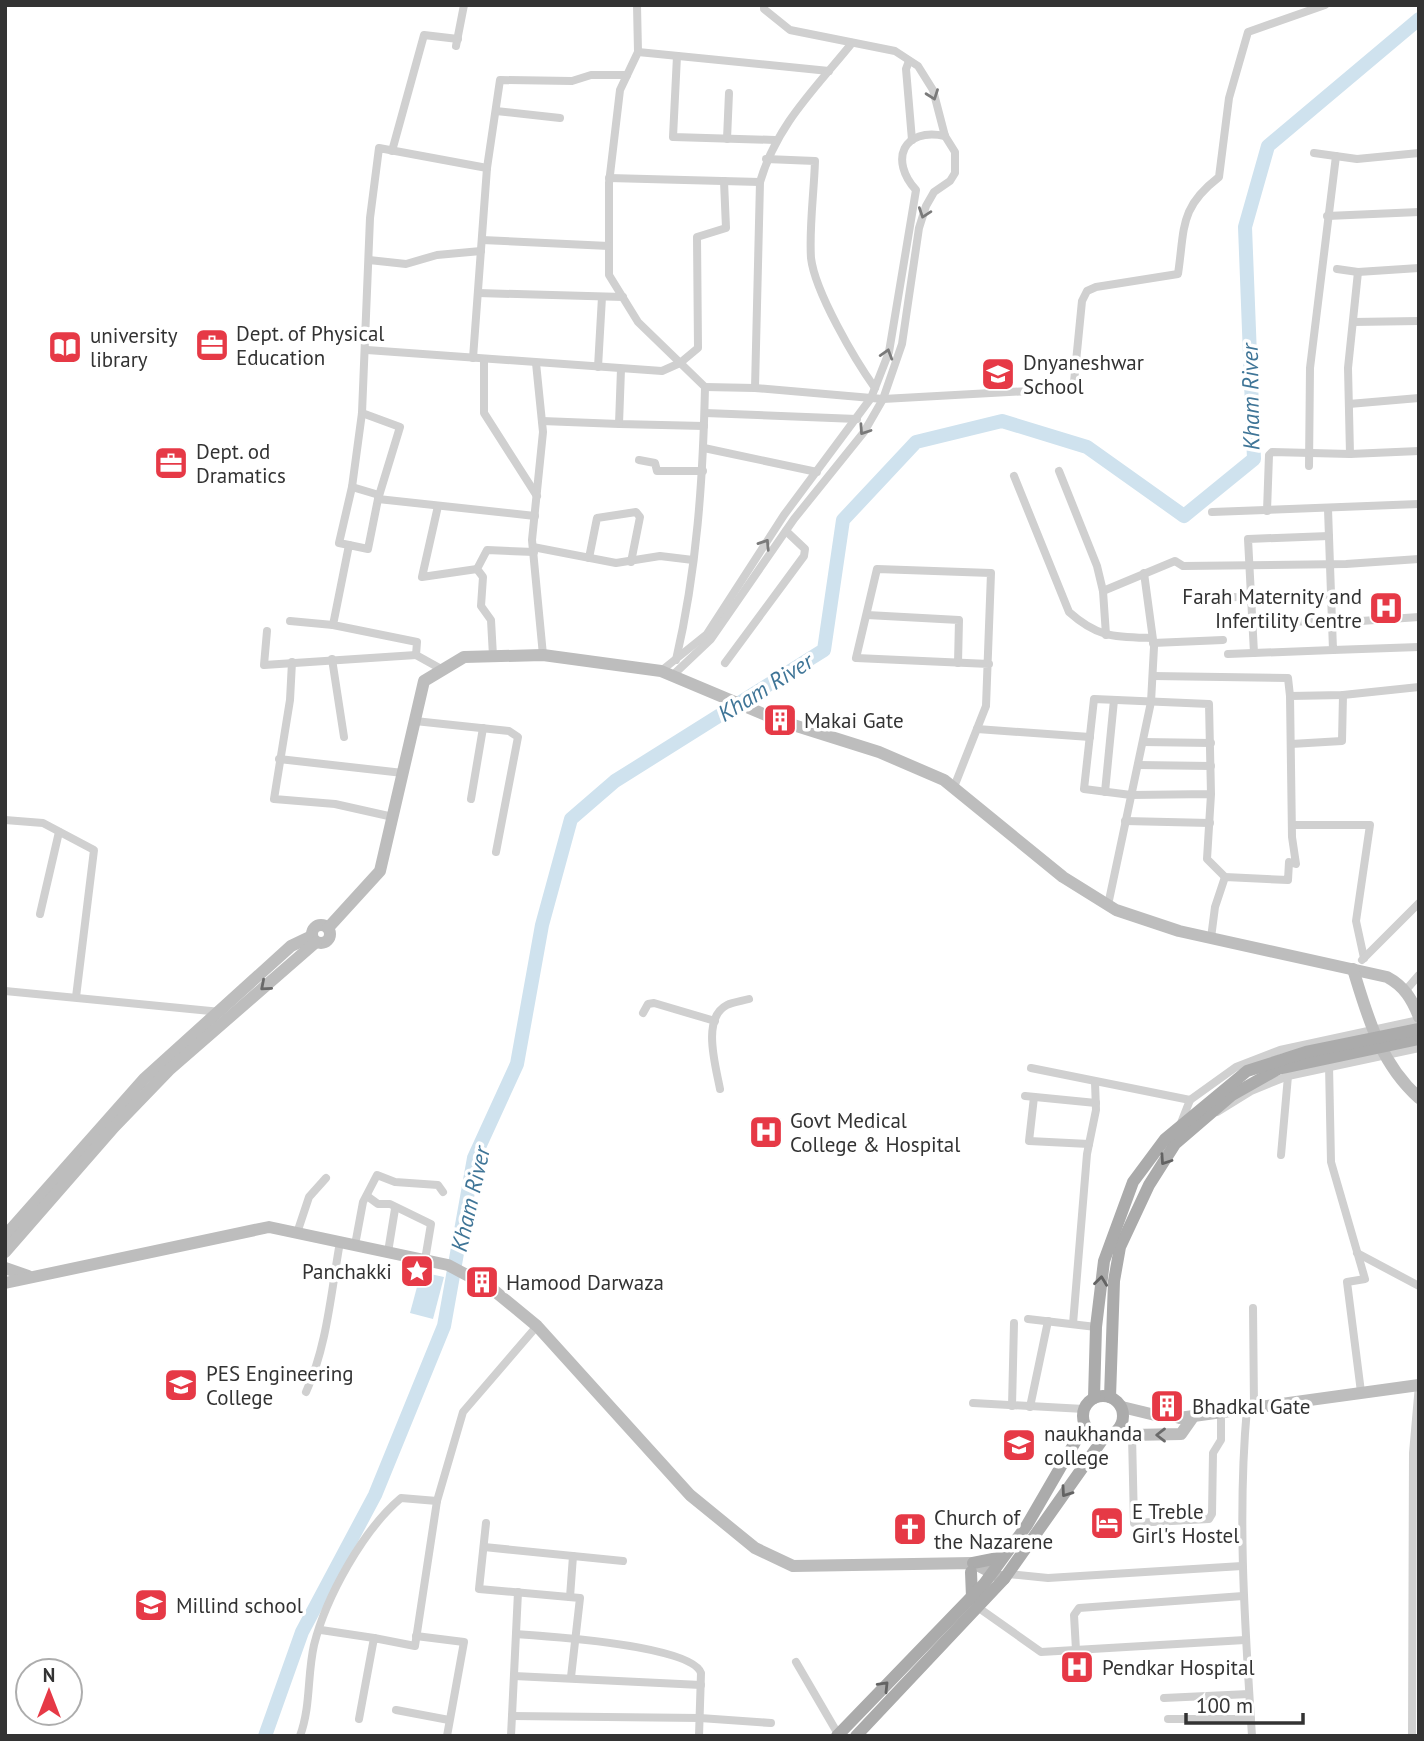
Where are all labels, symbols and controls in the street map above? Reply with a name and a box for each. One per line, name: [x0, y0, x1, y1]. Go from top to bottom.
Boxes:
one-way arrow: [925, 88, 939, 100]
one-way arrow: [918, 207, 932, 219]
place label: Dept. of Physical Education: [236, 320, 385, 371]
place label: university library: [90, 322, 178, 373]
office icon: Dept. of Physical Education: [193, 326, 231, 364]
library icon: university library: [46, 328, 84, 366]
water label: Kham River: [1235, 342, 1265, 451]
one-way arrow: [879, 349, 894, 361]
place label: Dnyaneshwar School: [1023, 349, 1144, 400]
school or university icon: Dnyaneshwar School: [979, 355, 1017, 393]
one-way arrow: [859, 422, 872, 435]
place label: Dept. od Dramatics: [196, 438, 286, 489]
office icon: Dept. od Dramatics: [152, 444, 190, 482]
one-way arrow: [757, 539, 769, 552]
place label: Farah Maternity and Infertility Centre: [1182, 583, 1362, 634]
hospital icon: Farah Maternity and Infertility Centre: [1367, 589, 1405, 627]
water label: Kham River: [712, 646, 819, 728]
building icon: Makai Gate: [761, 701, 799, 739]
place label: Makai Gate: [804, 707, 904, 734]
one-way arrow: [260, 978, 273, 990]
place label: Govt Medical College & Hospital: [790, 1107, 960, 1158]
hospital icon: Govt Medical College & Hospital: [747, 1113, 785, 1151]
water label: Kham River: [444, 1142, 496, 1254]
one-way arrow: [1160, 1152, 1173, 1165]
place icon: Panchakki: [398, 1252, 436, 1290]
place label: Panchakki: [302, 1258, 392, 1285]
building icon: Hamood Darwaza: [463, 1263, 501, 1301]
place label: Hamood Darwaza: [506, 1269, 664, 1296]
one-way arrow: [1094, 1275, 1109, 1287]
place label: PES Engineering College: [206, 1360, 354, 1411]
school or university icon: PES Engineering College: [162, 1366, 200, 1404]
building icon: Bhadkal Gate: [1148, 1387, 1186, 1425]
place label: Bhadkal Gate: [1192, 1393, 1311, 1420]
place label: naukhanda college: [1044, 1420, 1142, 1471]
school or university icon: naukhanda college: [1000, 1426, 1038, 1464]
one-way arrow: [1156, 1427, 1166, 1443]
one-way arrow: [1061, 1485, 1074, 1498]
place label: E Treble Girl's Hostel: [1132, 1498, 1239, 1549]
place label: Church of the Nazarene: [934, 1504, 1053, 1555]
hotel icon: E Treble Girl's Hostel: [1088, 1504, 1126, 1542]
church icon: Church of the Nazarene: [891, 1510, 929, 1548]
school or university icon: Millind school: [132, 1586, 170, 1624]
place label: Millind school: [176, 1592, 303, 1619]
hospital icon: Pendkar Hospital: [1058, 1648, 1096, 1686]
place label: Pendkar Hospital: [1102, 1654, 1255, 1681]
north arrow: [14, 1657, 84, 1727]
text: N: [43, 1663, 55, 1687]
one-way arrow: [876, 1682, 888, 1695]
scale bar: [1186, 1682, 1303, 1726]
text: 100 m: [1196, 1692, 1253, 1719]

